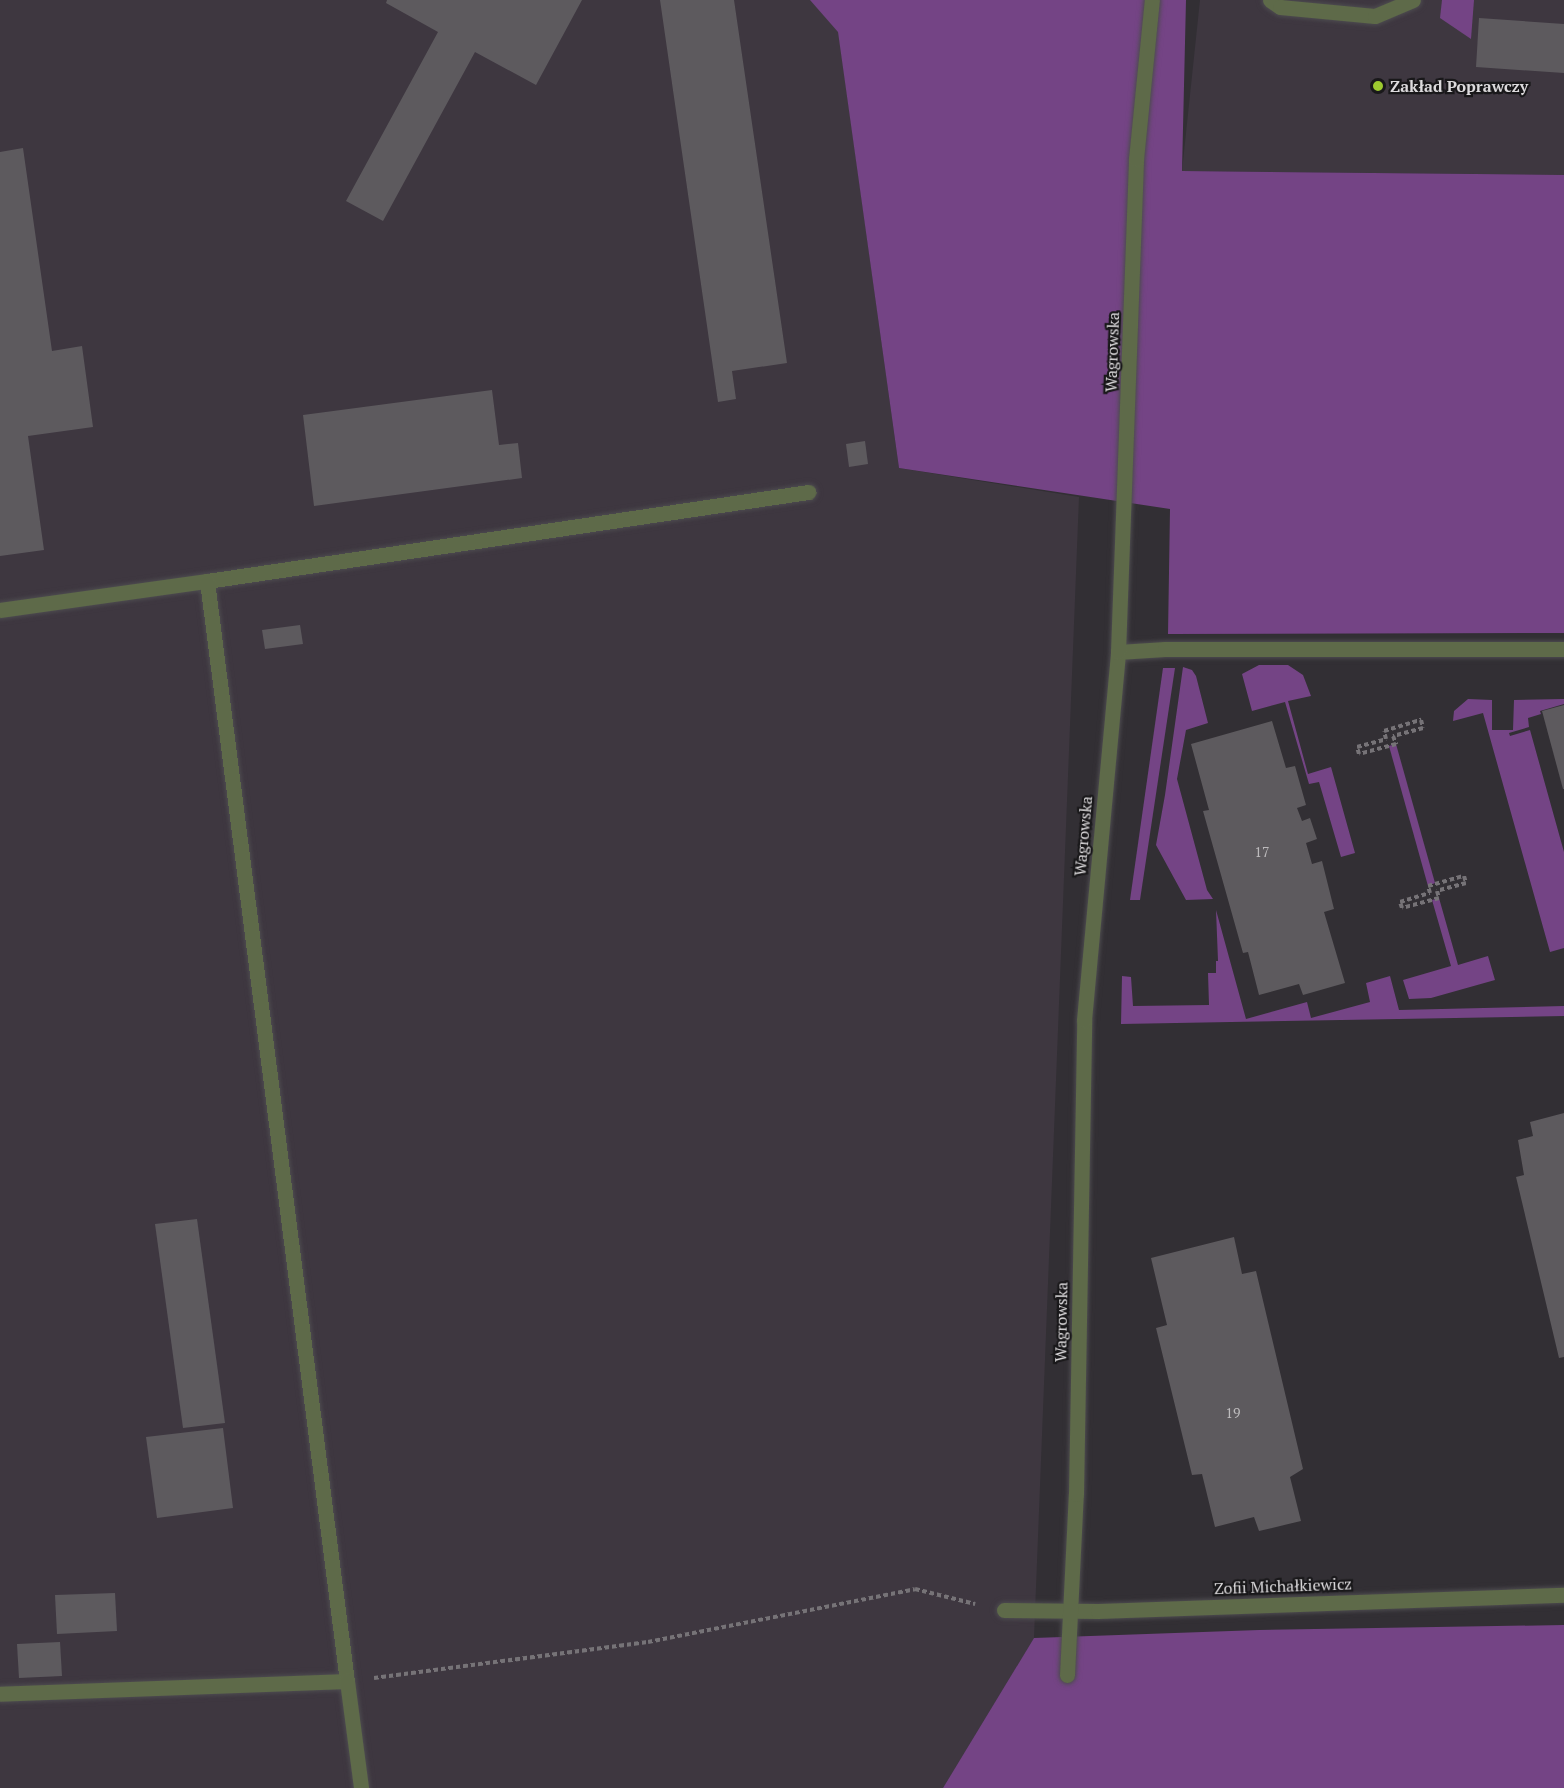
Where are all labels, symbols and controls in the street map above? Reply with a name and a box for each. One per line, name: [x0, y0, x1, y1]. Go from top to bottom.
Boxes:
place label: Zakład Poprawczy: [1390, 76, 1528, 96]
marker: Zakład Poprawczy: [1371, 79, 1385, 93]
street label: Wagrowska: [1101, 312, 1123, 392]
street label: Wagrowska: [1070, 795, 1096, 877]
house number: 17: [1255, 844, 1269, 860]
street label: Wagrowska: [1051, 1282, 1071, 1362]
house number: 19: [1226, 1405, 1240, 1421]
street label: Zofii Michałkiewicz: [1214, 1574, 1352, 1598]

